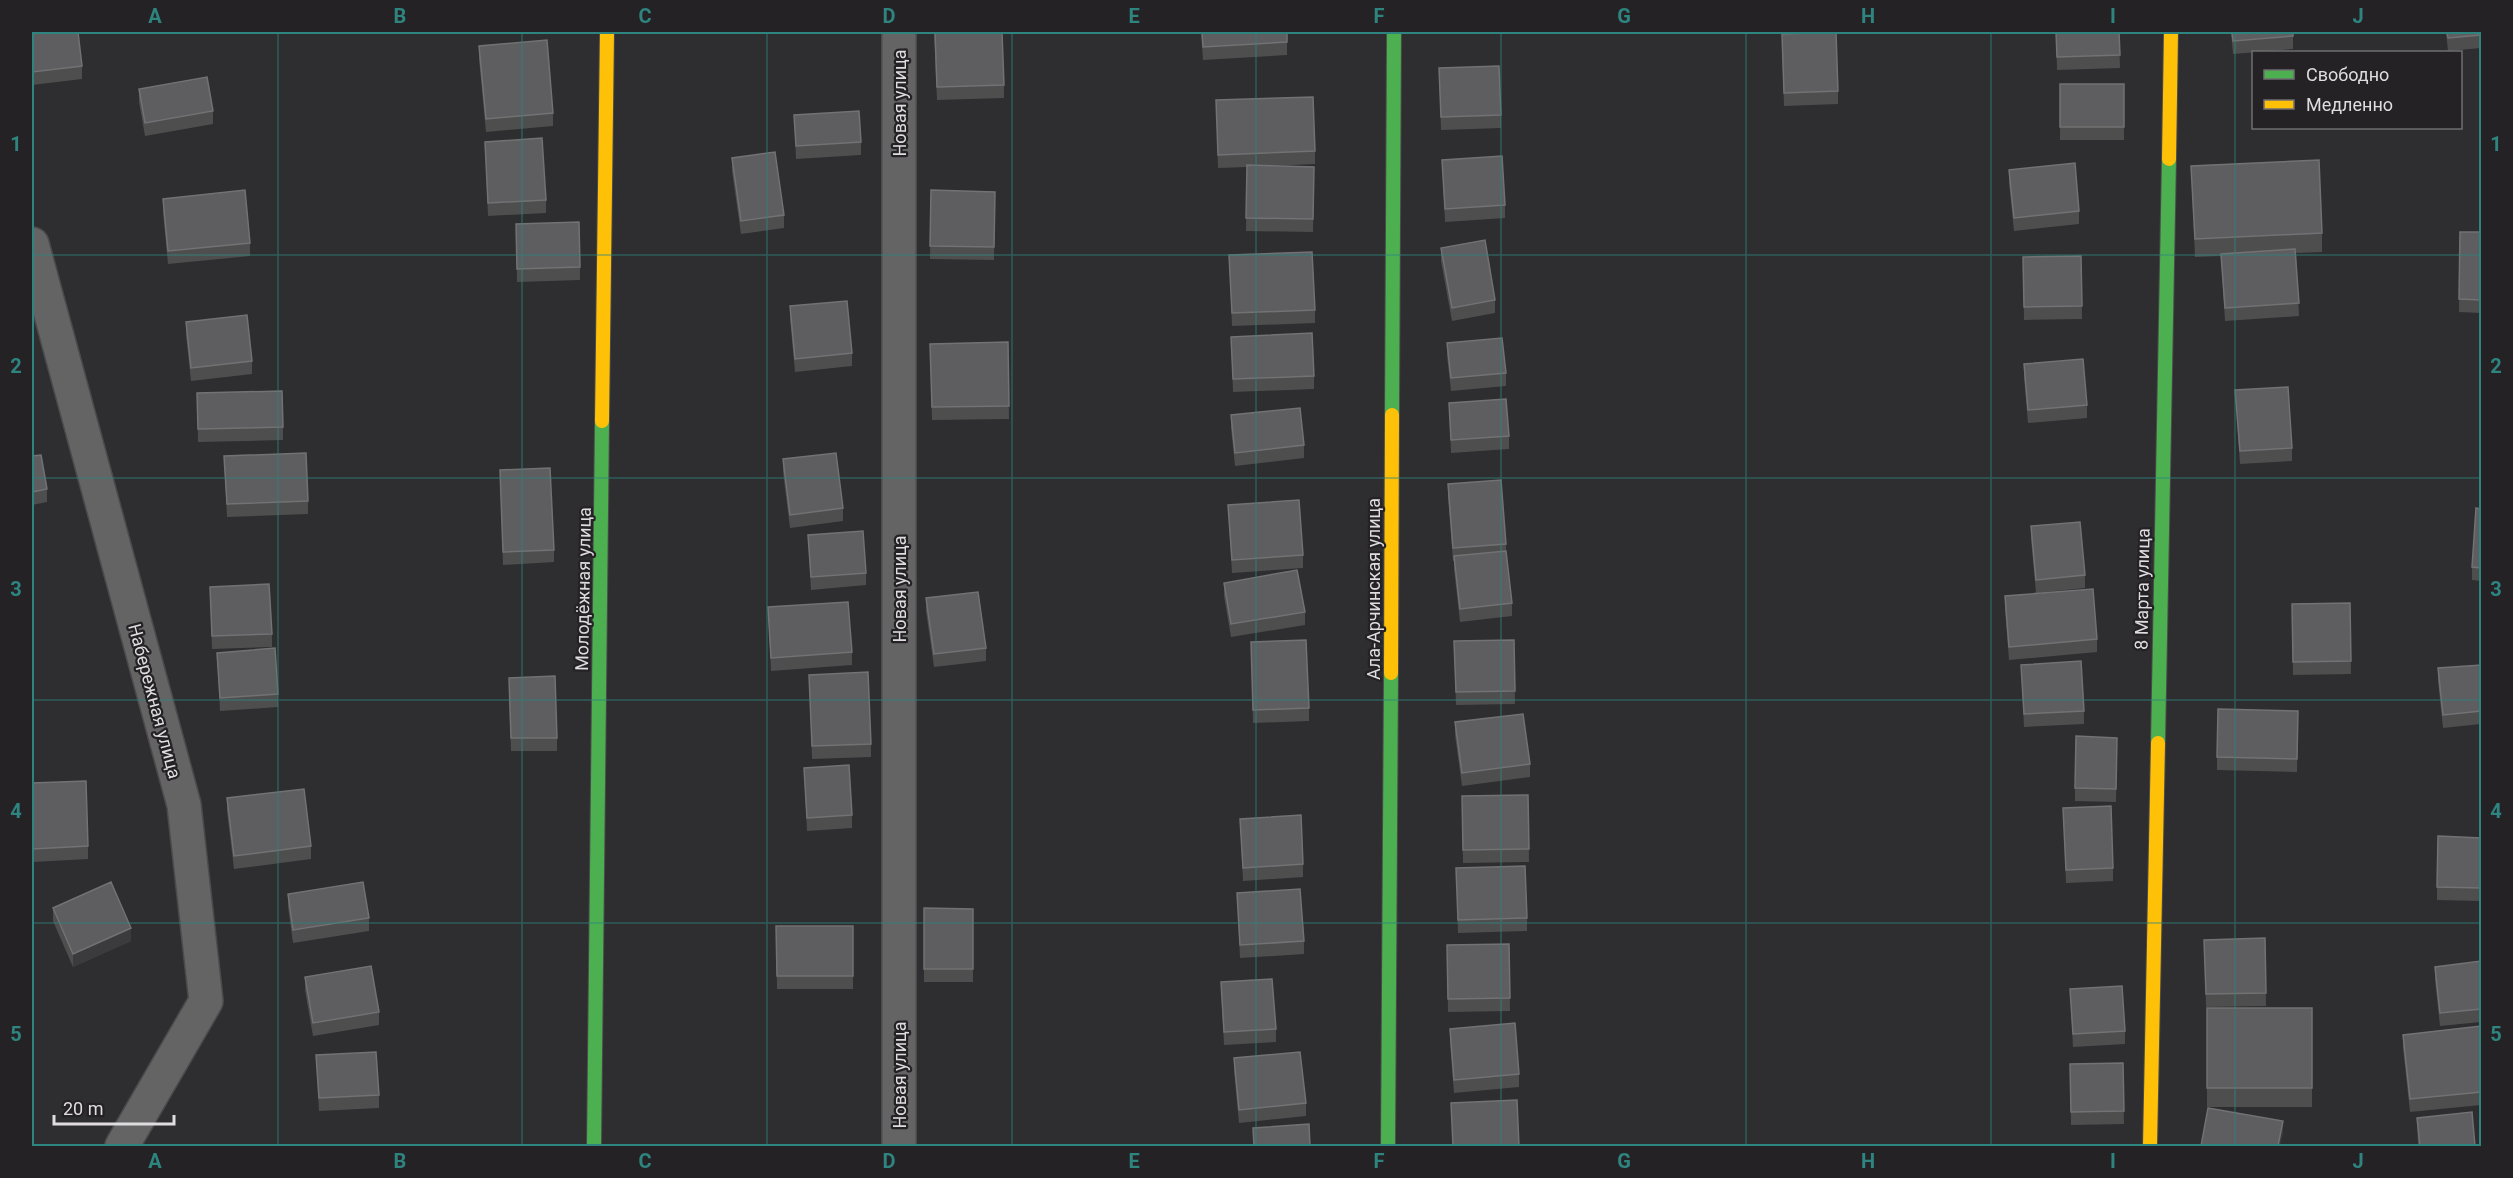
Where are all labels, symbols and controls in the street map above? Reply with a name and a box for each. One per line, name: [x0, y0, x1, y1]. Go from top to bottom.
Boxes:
text: A: [148, 4, 162, 28]
text: B: [394, 4, 406, 28]
text: C: [638, 4, 652, 28]
text: D: [883, 4, 896, 28]
text: E: [1128, 4, 1140, 28]
text: F: [1374, 4, 1385, 28]
text: G: [1617, 4, 1631, 28]
text: H: [1861, 4, 1875, 28]
text: I: [2110, 4, 2116, 28]
text: J: [2352, 4, 2364, 28]
street label: Новая улица: [889, 50, 910, 156]
legend: [2252, 51, 2462, 129]
text: Свободно: [2306, 64, 2389, 85]
text: Медленно: [2306, 94, 2393, 115]
text: 1: [10, 132, 22, 156]
text: 1: [2490, 132, 2502, 156]
text: 2: [10, 354, 22, 378]
text: 2: [2490, 354, 2502, 378]
street label: Ала-Арчинская улица: [1363, 498, 1384, 680]
street label: Молодёжная улица: [571, 507, 595, 671]
street label: 8 Марта улица: [2130, 528, 2154, 650]
street label: Новая улица: [889, 536, 910, 642]
text: 3: [10, 577, 22, 601]
text: 3: [2490, 577, 2502, 601]
street label: Набережная улица: [124, 621, 186, 781]
text: 4: [10, 799, 22, 823]
text: 4: [2490, 799, 2502, 823]
text: 5: [10, 1022, 22, 1046]
street label: Новая улица: [889, 1022, 910, 1128]
text: 5: [2490, 1022, 2502, 1046]
scale bar: [54, 1088, 174, 1126]
text: 20 m: [63, 1098, 103, 1119]
text: A: [148, 1149, 162, 1173]
text: B: [394, 1149, 406, 1173]
text: C: [638, 1149, 652, 1173]
text: D: [883, 1149, 896, 1173]
text: E: [1128, 1149, 1140, 1173]
text: F: [1374, 1149, 1385, 1173]
text: G: [1617, 1149, 1631, 1173]
text: H: [1861, 1149, 1875, 1173]
text: I: [2110, 1149, 2116, 1173]
text: J: [2352, 1149, 2364, 1173]

